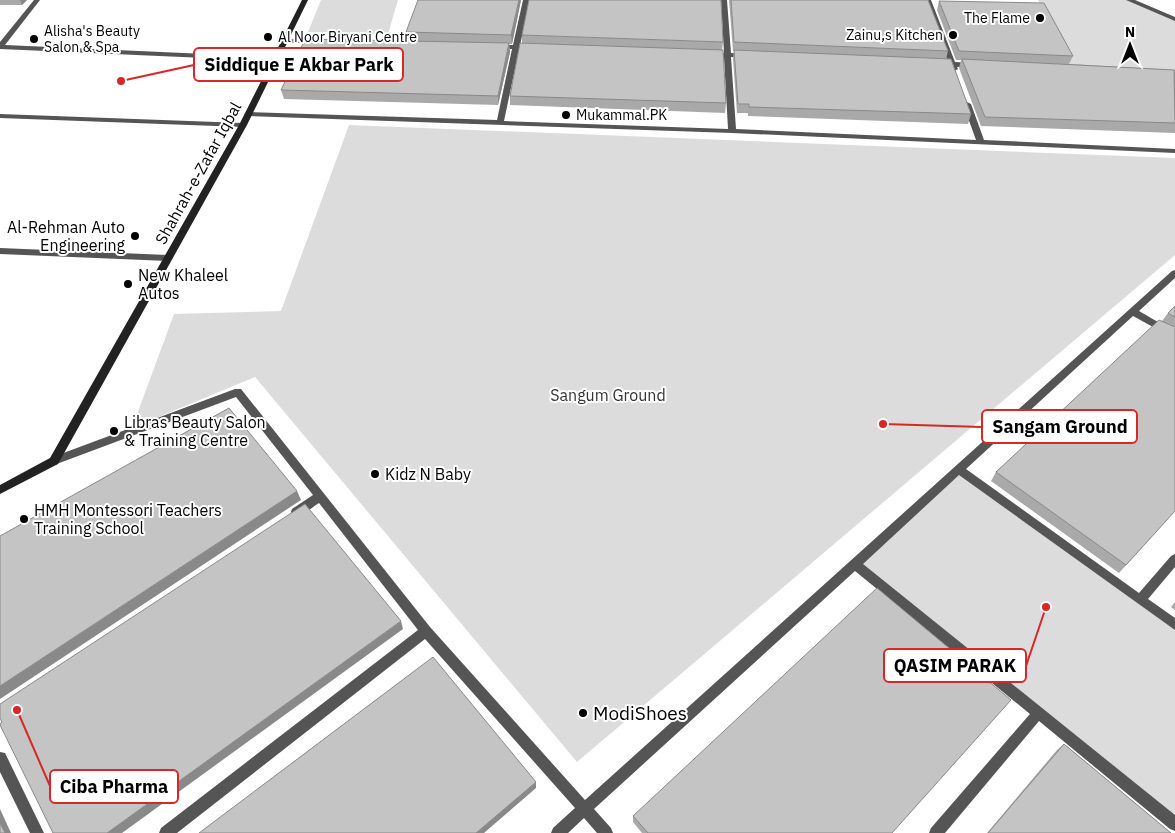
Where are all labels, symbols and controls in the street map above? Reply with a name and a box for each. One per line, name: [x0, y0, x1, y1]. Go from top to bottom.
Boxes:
place label: The Flame: [964, 9, 1030, 27]
marker: The Flame: [1034, 12, 1046, 24]
north arrow: [1105, 20, 1155, 70]
place label: Alisha's Beauty Salon & Spa: [44, 22, 140, 56]
text: N: [1125, 23, 1135, 41]
place label: Zainu,s Kitchen: [846, 26, 943, 44]
place label: Al Noor Biryani Centre: [278, 28, 417, 46]
marker: Zainu,s Kitchen: [947, 29, 959, 41]
marker: Al Noor Biryani Centre: [262, 31, 274, 43]
marker: Alisha's Beauty Salon & Spa: [28, 33, 40, 45]
callout: Siddique E Akbar Park: [194, 48, 403, 81]
text: Siddique E Akbar Park: [204, 53, 394, 76]
street label: Shahrah-e-Zafar Iqbal: [151, 98, 245, 248]
place label: Mukammal.PK: [576, 106, 667, 124]
marker: Mukammal.PK: [560, 109, 572, 121]
place label: Al-Rehman Auto Engineering: [7, 217, 126, 255]
marker: Al-Rehman Auto Engineering: [129, 230, 141, 242]
place label: New Khaleel Autos: [138, 265, 228, 303]
marker: New Khaleel Autos: [122, 278, 134, 290]
park label: Sangum Ground: [550, 385, 666, 405]
callout: Sangam Ground: [982, 410, 1137, 443]
place label: Libras Beauty Salon & Training Centre: [124, 412, 266, 450]
text: Sangam Ground: [992, 415, 1128, 438]
marker: Libras Beauty Salon & Training Centre: [108, 425, 120, 437]
place label: Kidz N Baby: [385, 464, 471, 484]
marker: Kidz N Baby: [369, 468, 381, 480]
place label: HMH Montessori Teachers Training School: [34, 500, 222, 538]
marker: HMH Montessori Teachers Training School: [18, 513, 30, 525]
callout: QASIM PARAK: [884, 649, 1026, 682]
text: QASIM PARAK: [894, 654, 1017, 677]
place label: ModiShoes: [593, 701, 687, 725]
marker: ModiShoes: [577, 707, 589, 719]
callout: Ciba Pharma: [50, 770, 178, 803]
text: Ciba Pharma: [60, 775, 168, 798]

